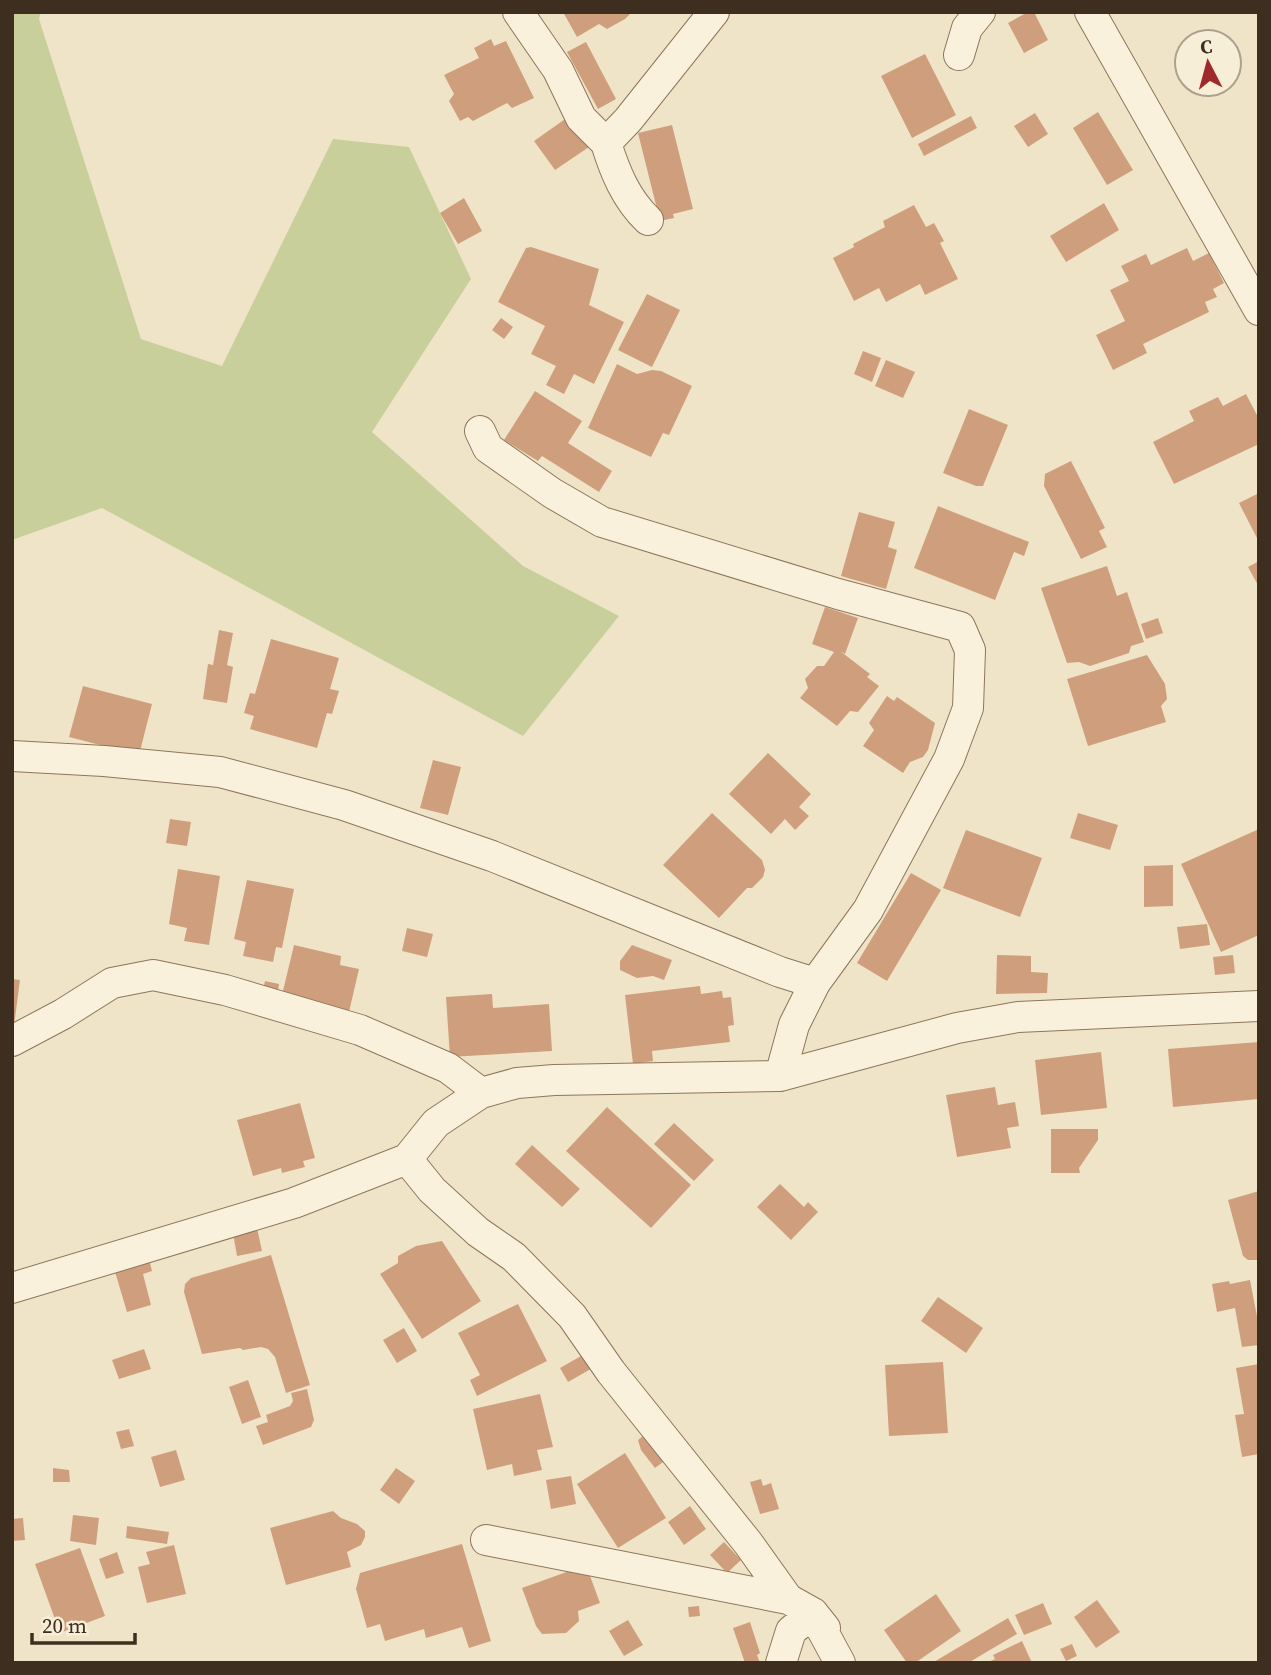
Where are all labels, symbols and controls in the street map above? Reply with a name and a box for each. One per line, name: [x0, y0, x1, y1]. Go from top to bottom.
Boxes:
north arrow: [1173, 28, 1243, 98]
text: С: [1199, 33, 1214, 60]
scale bar: [32, 1602, 135, 1646]
text: 20 m: [42, 1611, 87, 1640]

